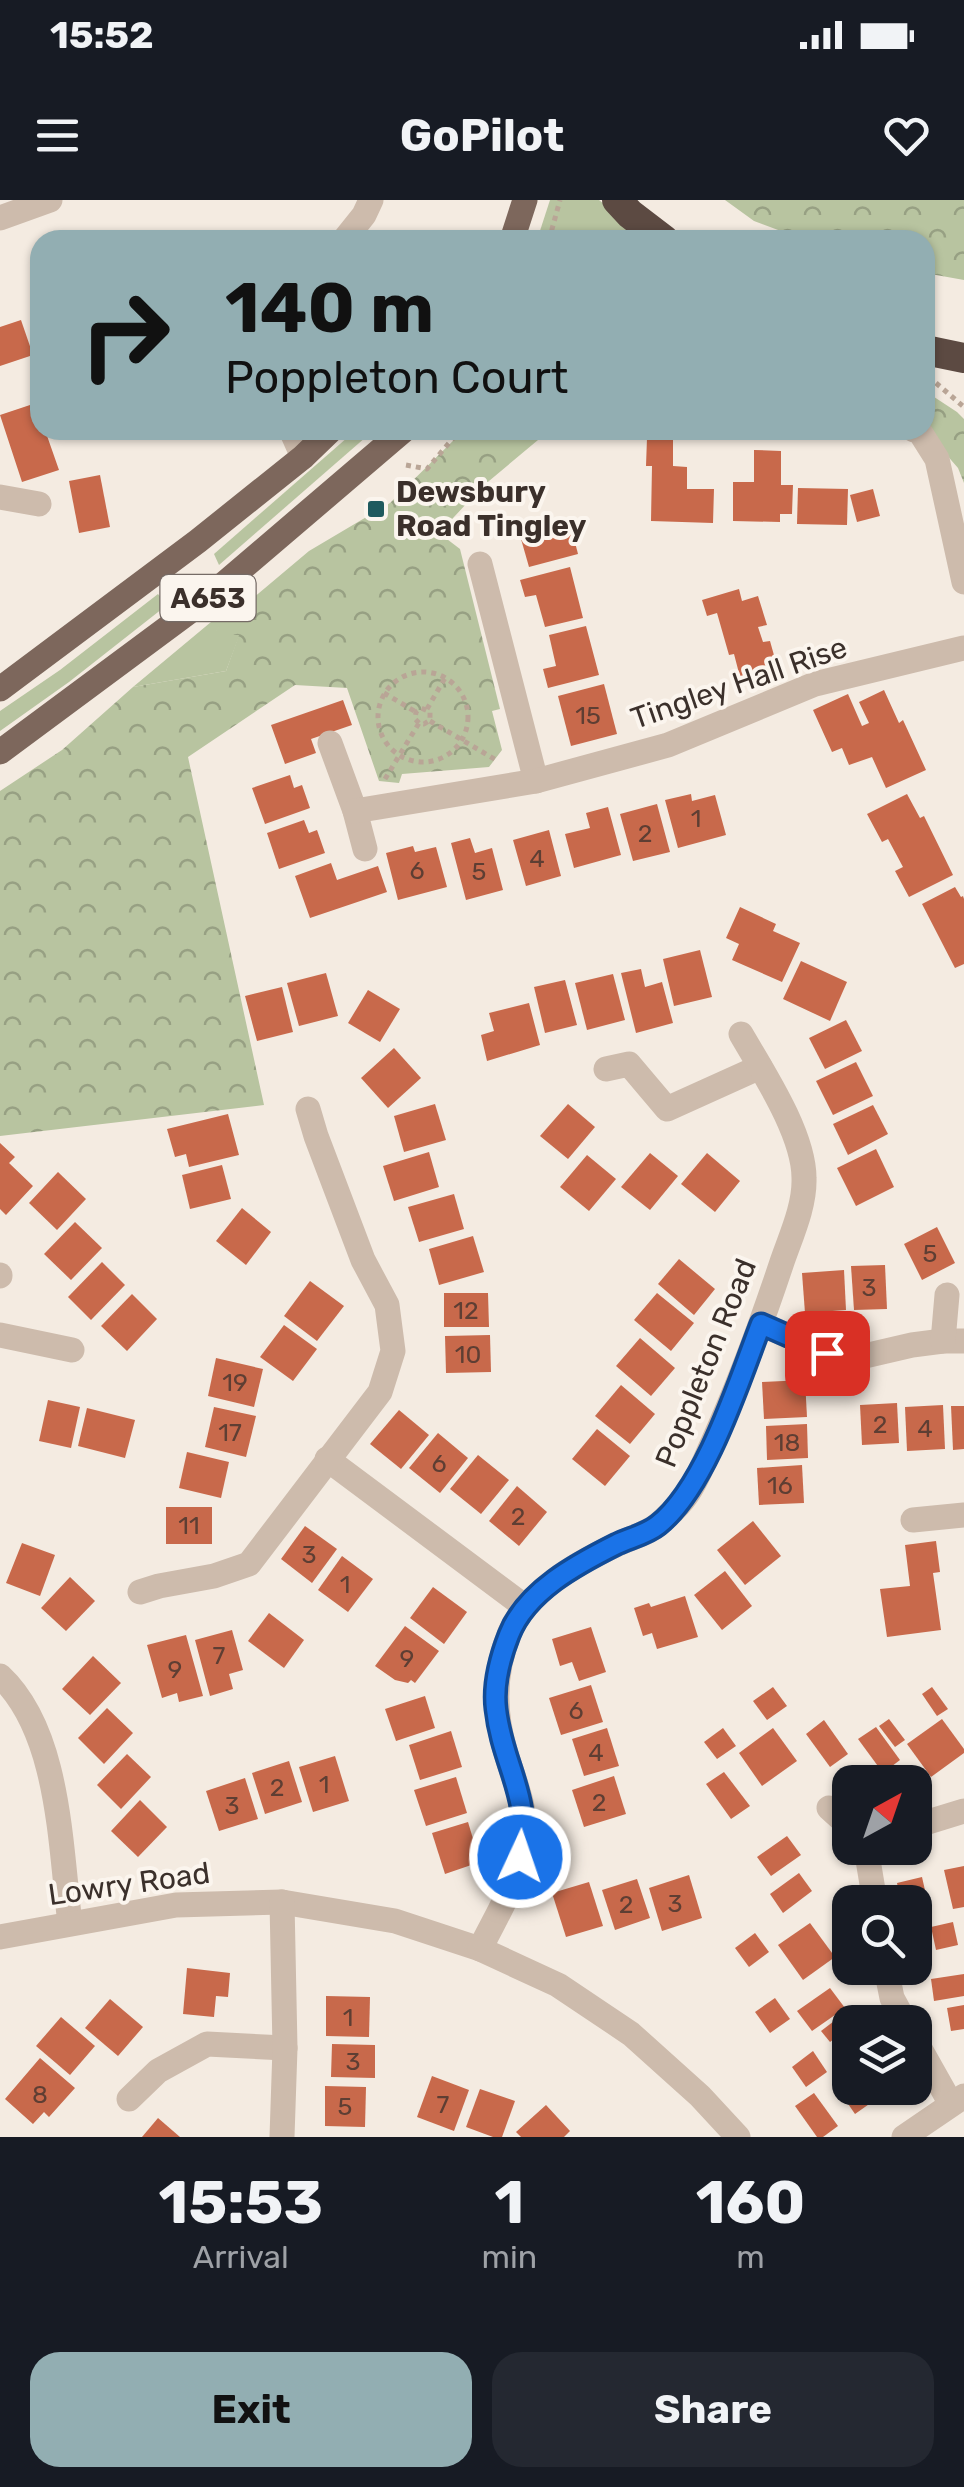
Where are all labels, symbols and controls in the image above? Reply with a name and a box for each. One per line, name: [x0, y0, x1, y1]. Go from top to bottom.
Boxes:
text: 15:52: [50, 12, 154, 58]
icon: menu: [30, 108, 85, 163]
icon: heart: [879, 108, 934, 163]
text: GoPilot: [400, 109, 564, 162]
text: 140 m: [225, 267, 434, 350]
icon: right: [60, 270, 190, 400]
text: Poppleton Court: [225, 351, 568, 404]
place label: Dewsbury Road Tingley: [396, 474, 586, 544]
marker: Dewsbury Road Tingley: [365, 498, 387, 520]
road number: A653: [160, 575, 256, 621]
street label: Tingley Hall Rise: [626, 629, 852, 737]
house number: 15: [575, 701, 601, 730]
house number: 1: [691, 804, 701, 833]
house number: 2: [638, 819, 652, 848]
house number: 4: [529, 844, 545, 873]
house number: 6: [409, 856, 425, 885]
house number: 5: [472, 857, 486, 886]
house number: 5: [923, 1239, 937, 1268]
street label: Poppleton Road: [648, 1254, 764, 1472]
house number: 3: [861, 1273, 877, 1302]
house number: 12: [453, 1296, 479, 1325]
pin: [785, 1311, 870, 1396]
icon: arrive: [800, 1326, 855, 1381]
house number: 10: [455, 1340, 481, 1369]
house number: 19: [222, 1368, 248, 1397]
house number: 2: [873, 1410, 887, 1439]
house number: 4: [917, 1414, 933, 1443]
house number: 17: [218, 1418, 242, 1447]
house number: 18: [774, 1428, 800, 1457]
house number: 6: [431, 1449, 447, 1478]
house number: 16: [767, 1471, 793, 1500]
house number: 2: [511, 1502, 525, 1531]
house number: 11: [178, 1511, 200, 1540]
house number: 3: [301, 1540, 317, 1569]
house number: 1: [340, 1570, 350, 1599]
house number: 7: [213, 1641, 226, 1670]
house number: 9: [400, 1644, 414, 1673]
house number: 9: [168, 1655, 182, 1684]
house number: 6: [568, 1696, 584, 1725]
house number: 4: [588, 1738, 604, 1767]
north arrow: [832, 1765, 932, 1865]
map controls: [832, 1765, 932, 2105]
house number: 1: [319, 1770, 329, 1799]
house number: 2: [270, 1773, 284, 1802]
house number: 2: [592, 1788, 606, 1817]
house number: 3: [224, 1791, 240, 1820]
position arrow: [468, 1805, 572, 1909]
street label: Lowry Road: [46, 1855, 212, 1913]
button: search: [832, 1885, 932, 1985]
house number: 3: [667, 1889, 683, 1918]
house number: 2: [619, 1890, 633, 1919]
house number: 1: [343, 2003, 353, 2032]
button: layers: [832, 2005, 932, 2105]
house number: 3: [345, 2047, 361, 2076]
house number: 8: [32, 2080, 48, 2109]
house number: 7: [437, 2090, 450, 2119]
house number: 5: [338, 2092, 352, 2121]
text: 15:53: [159, 2167, 323, 2238]
text: 1: [494, 2167, 524, 2238]
text: 160: [696, 2167, 805, 2238]
text: Arrival: [193, 2238, 289, 2276]
text: min: [482, 2238, 537, 2276]
text: m: [736, 2238, 765, 2276]
button: Exit: [30, 2352, 472, 2467]
button: Share: [492, 2352, 934, 2467]

